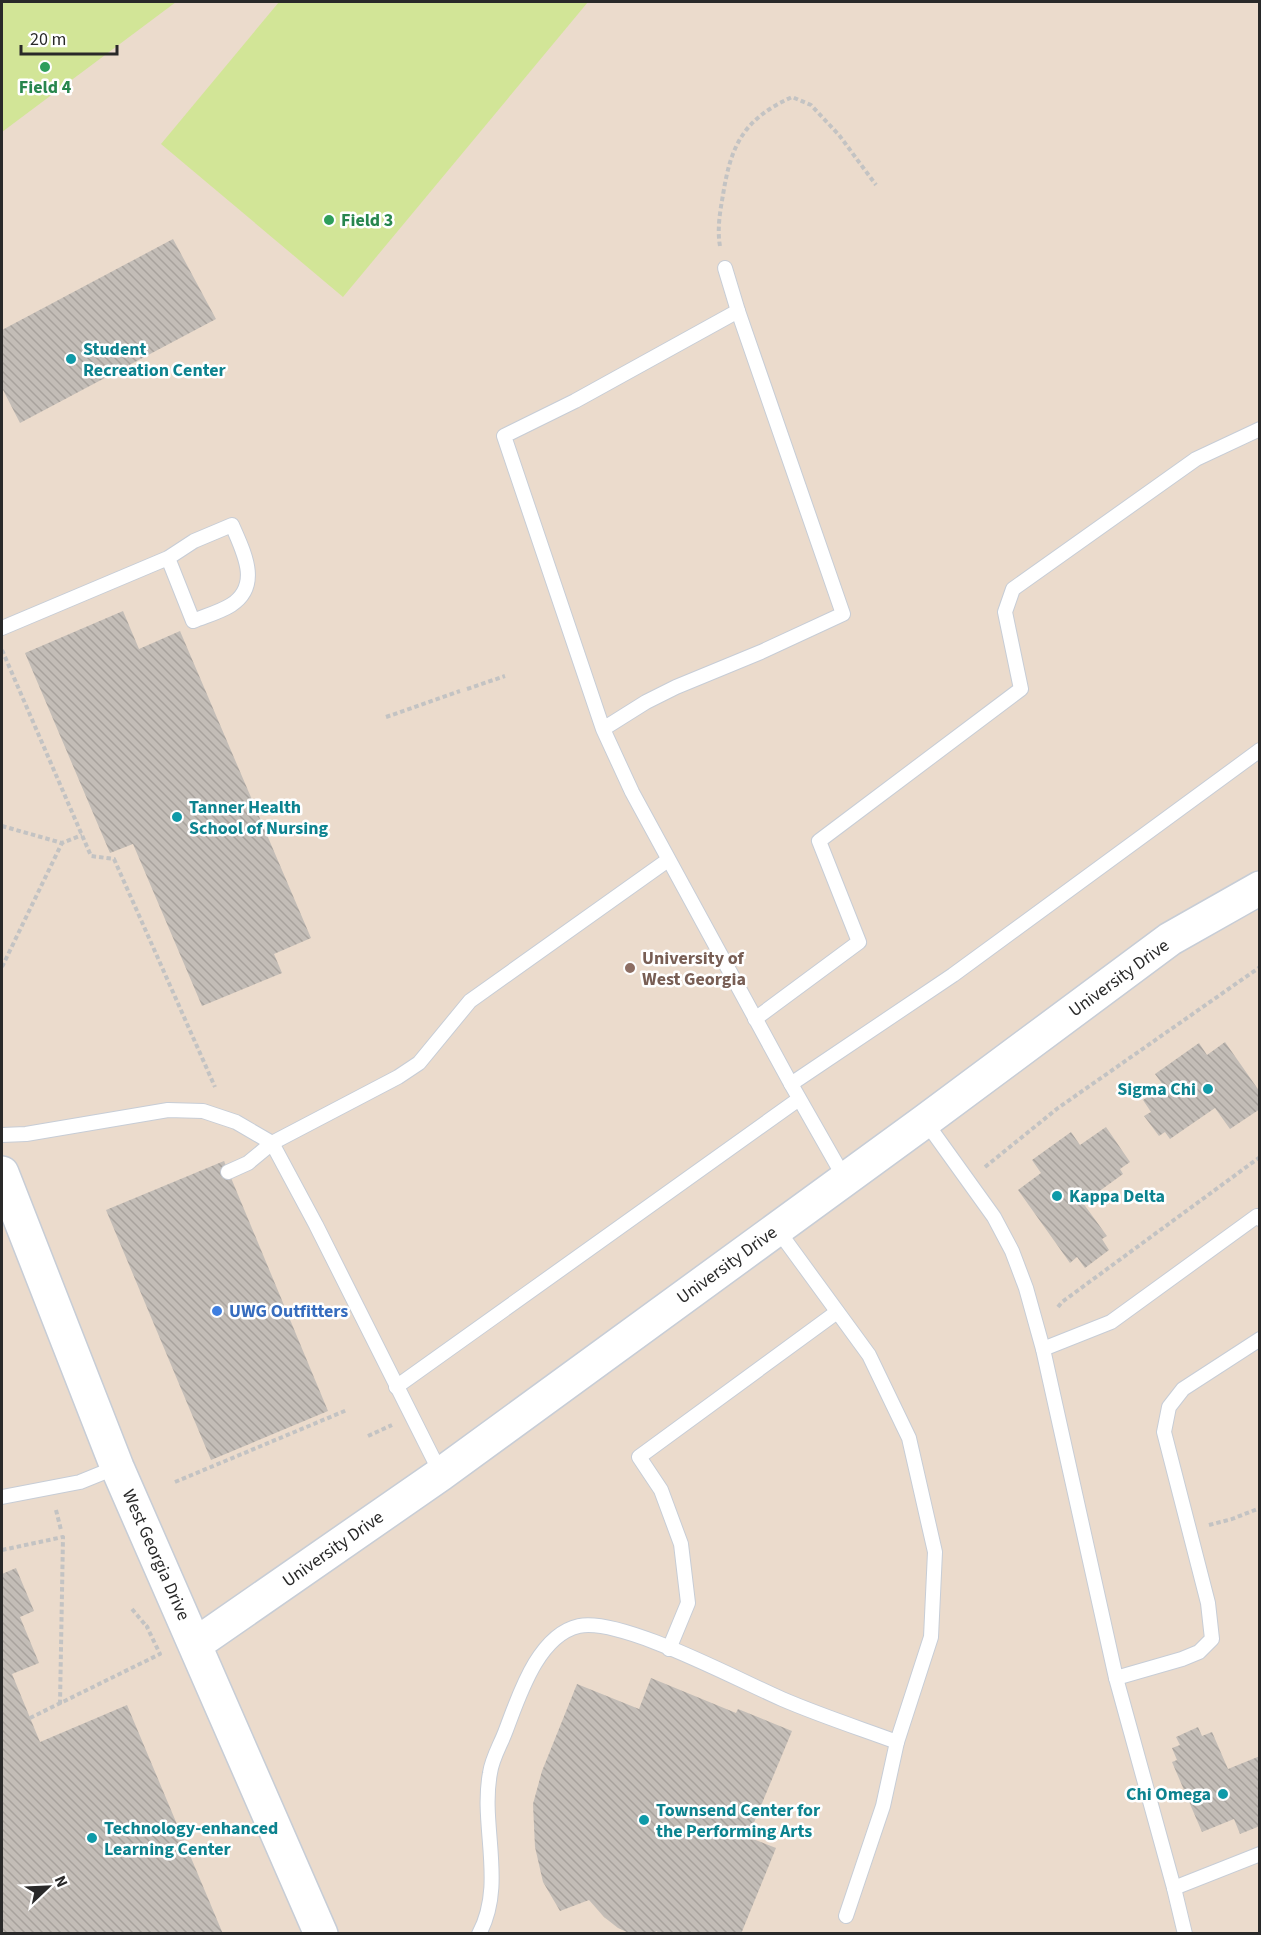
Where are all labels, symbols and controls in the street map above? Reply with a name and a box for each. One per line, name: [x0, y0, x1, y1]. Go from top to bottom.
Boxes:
scale bar: [21, 18, 117, 56]
text: 20 m: [30, 27, 66, 52]
marker: Field 4: [38, 60, 52, 74]
place label: Field 4: [19, 75, 72, 100]
place label: Field 3: [341, 208, 393, 233]
marker: Field 3: [322, 213, 336, 227]
place label: Student Recreation Center: [83, 337, 227, 383]
marker: Student Recreation Center: [64, 352, 78, 366]
place label: Tanner Health School of Nursing: [189, 795, 329, 841]
marker: Tanner Health School of Nursing: [170, 810, 184, 824]
street label: University Drive: [1064, 933, 1174, 1023]
place label: University of West Georgia: [642, 946, 746, 992]
marker: University of West Georgia: [623, 961, 637, 975]
place label: Sigma Chi: [1117, 1077, 1196, 1102]
marker: Sigma Chi: [1201, 1082, 1215, 1096]
place label: Kappa Delta: [1069, 1184, 1165, 1209]
marker: Kappa Delta: [1050, 1189, 1064, 1203]
street label: University Drive: [672, 1220, 782, 1310]
place label: UWG Outfitters: [229, 1299, 348, 1324]
marker: UWG Outfitters: [210, 1304, 224, 1318]
street label: West Georgia Drive: [116, 1486, 196, 1625]
street label: University Drive: [277, 1505, 389, 1593]
place label: Chi Omega: [1126, 1782, 1211, 1807]
marker: Chi Omega: [1216, 1787, 1230, 1801]
place label: Townsend Center for the Performing Arts: [656, 1798, 821, 1844]
marker: Townsend Center for the Performing Arts: [637, 1813, 651, 1827]
place label: Technology-enhanced Learning Center: [104, 1816, 278, 1862]
marker: Technology-enhanced Learning Center: [85, 1831, 99, 1845]
north arrow: [18, 1857, 78, 1917]
text: N: [49, 1872, 73, 1891]

